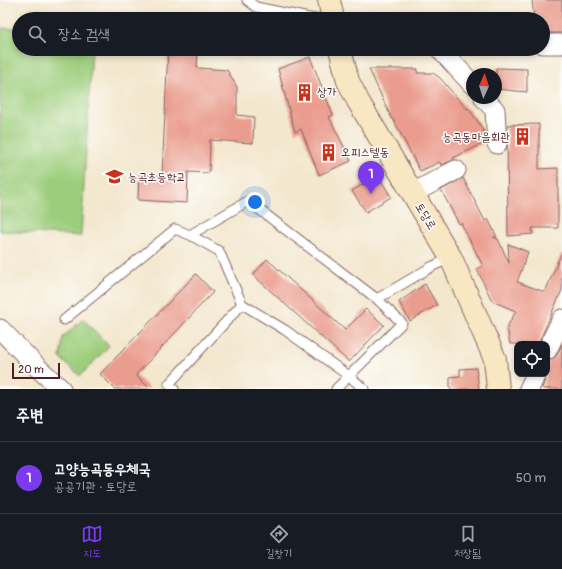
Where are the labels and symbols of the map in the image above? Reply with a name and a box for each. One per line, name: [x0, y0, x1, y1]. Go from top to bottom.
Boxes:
north arrow: [466, 68, 502, 104]
building icon: 상가: [294, 82, 314, 102]
place label: 상가: [317, 85, 337, 100]
building icon: 능곡동마을회관: [513, 127, 533, 147]
place label: 능곡동마을회관: [442, 130, 510, 145]
building icon: 오피스텔동: [318, 142, 338, 162]
place label: 오피스텔동: [341, 145, 389, 160]
pin: 1: [358, 161, 384, 194]
school or university icon: 능곡초등학교: [105, 167, 125, 187]
place label: 능곡초등학교: [128, 170, 186, 185]
your location: [245, 192, 265, 212]
street label: 토당로: [412, 200, 439, 233]
scale bar: [12, 361, 60, 380]

